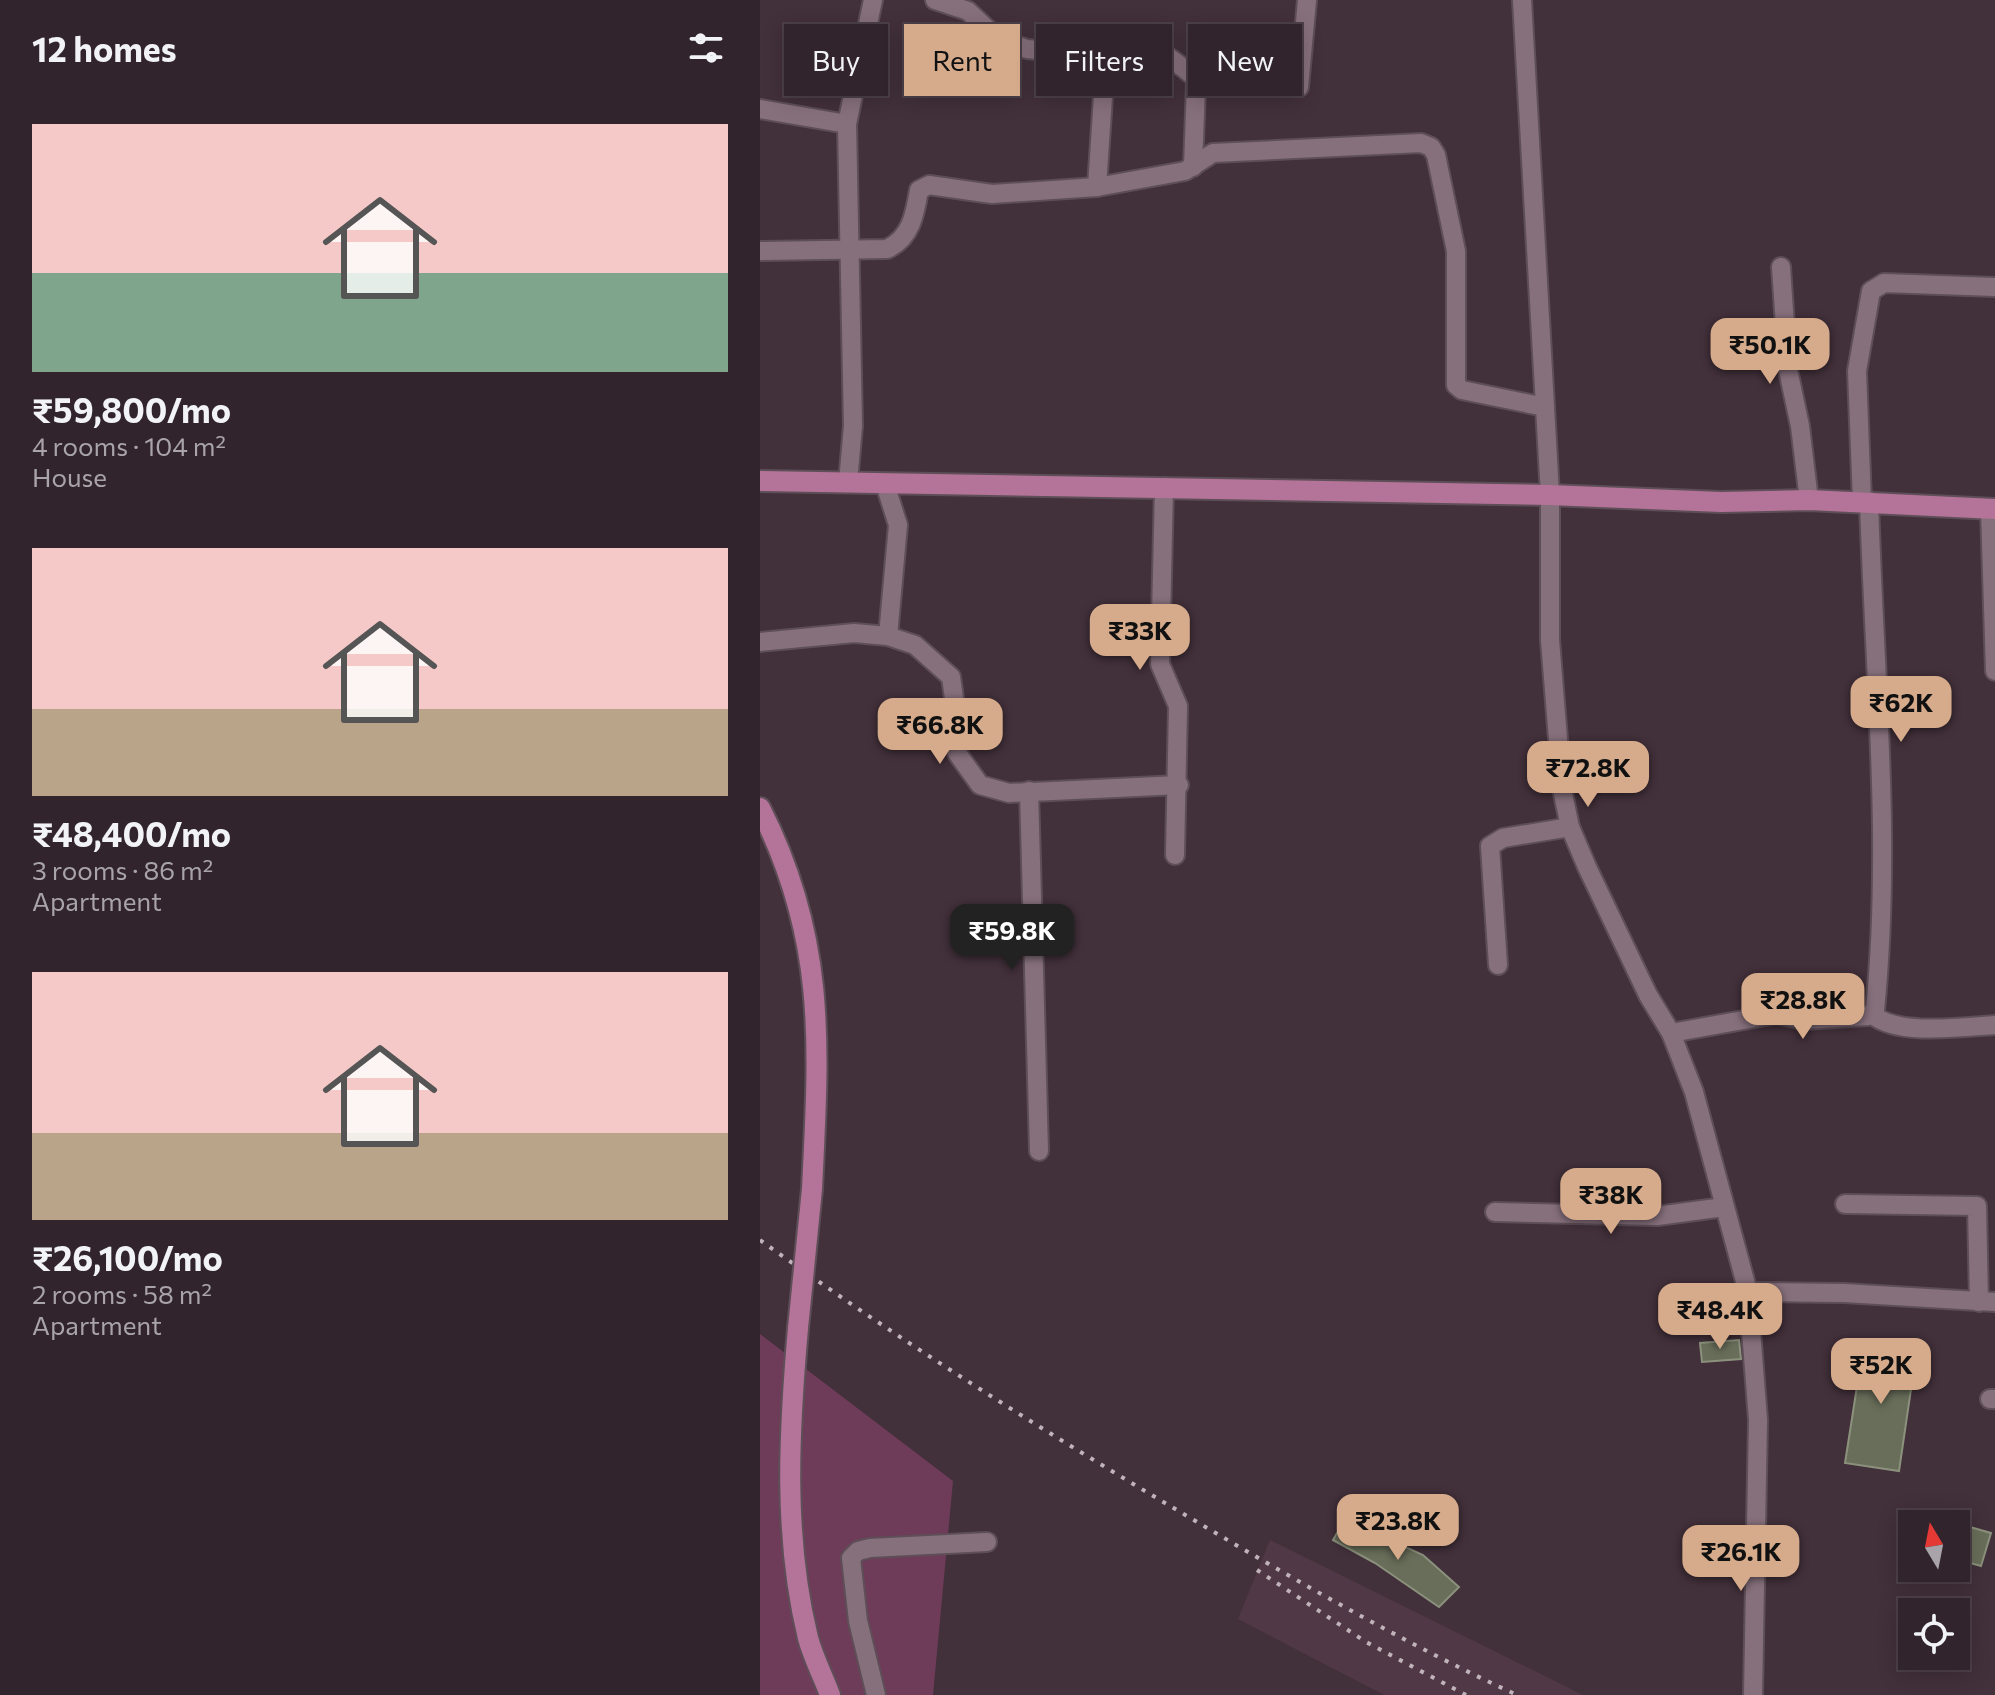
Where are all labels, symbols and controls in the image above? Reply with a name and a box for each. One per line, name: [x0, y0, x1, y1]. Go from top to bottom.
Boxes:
chip: Buy: [784, 24, 888, 96]
chip: Rent: [904, 24, 1020, 96]
chip: Filters: [1036, 24, 1172, 96]
chip: New: [1188, 24, 1302, 96]
icon: filters: [684, 26, 728, 70]
text: 12 homes: [32, 27, 177, 69]
icon: home: [308, 176, 452, 320]
pin: ₹50.1K: [1705, 318, 1835, 386]
text: ₹50.1K: [1729, 328, 1811, 359]
text: ₹59,800/mo: [32, 388, 231, 430]
text: 4 rooms · 104 m²: [32, 430, 226, 461]
text: House: [32, 461, 107, 492]
icon: home: [308, 600, 452, 744]
pin: ₹33K: [1093, 604, 1187, 672]
text: ₹33K: [1108, 614, 1172, 645]
pin: ₹62K: [1854, 676, 1948, 744]
text: ₹62K: [1869, 686, 1933, 717]
pin: ₹66.8K: [875, 698, 1005, 766]
text: ₹66.8K: [896, 708, 984, 739]
pin: ₹72.8K: [1523, 741, 1653, 809]
text: ₹72.8K: [1545, 751, 1631, 782]
text: ₹48,400/mo: [32, 812, 231, 854]
text: 3 rooms · 86 m²: [32, 854, 213, 885]
text: Apartment: [32, 885, 162, 916]
pin: ₹59.8K: [947, 904, 1077, 972]
text: ₹59.8K: [968, 914, 1056, 945]
pin: ₹28.8K: [1738, 973, 1868, 1041]
text: ₹28.8K: [1759, 983, 1847, 1014]
icon: home: [308, 1024, 452, 1168]
pin: ₹38K: [1564, 1168, 1658, 1236]
text: ₹38K: [1578, 1178, 1644, 1209]
text: ₹26,100/mo: [32, 1236, 223, 1278]
text: 2 rooms · 58 m²: [32, 1278, 212, 1309]
pin: ₹48.4K: [1655, 1283, 1785, 1351]
text: ₹48.4K: [1676, 1293, 1764, 1324]
text: Apartment: [32, 1309, 162, 1340]
pin: ₹52K: [1834, 1338, 1928, 1406]
text: ₹52K: [1849, 1348, 1913, 1379]
pin: ₹23.8K: [1333, 1494, 1463, 1562]
text: ₹23.8K: [1355, 1504, 1441, 1535]
north arrow: [1898, 1510, 1970, 1582]
map controls: [1898, 1510, 1970, 1670]
pin: ₹26.1K: [1676, 1525, 1806, 1593]
text: ₹26.1K: [1700, 1535, 1782, 1566]
button: locate: [1898, 1598, 1970, 1670]

